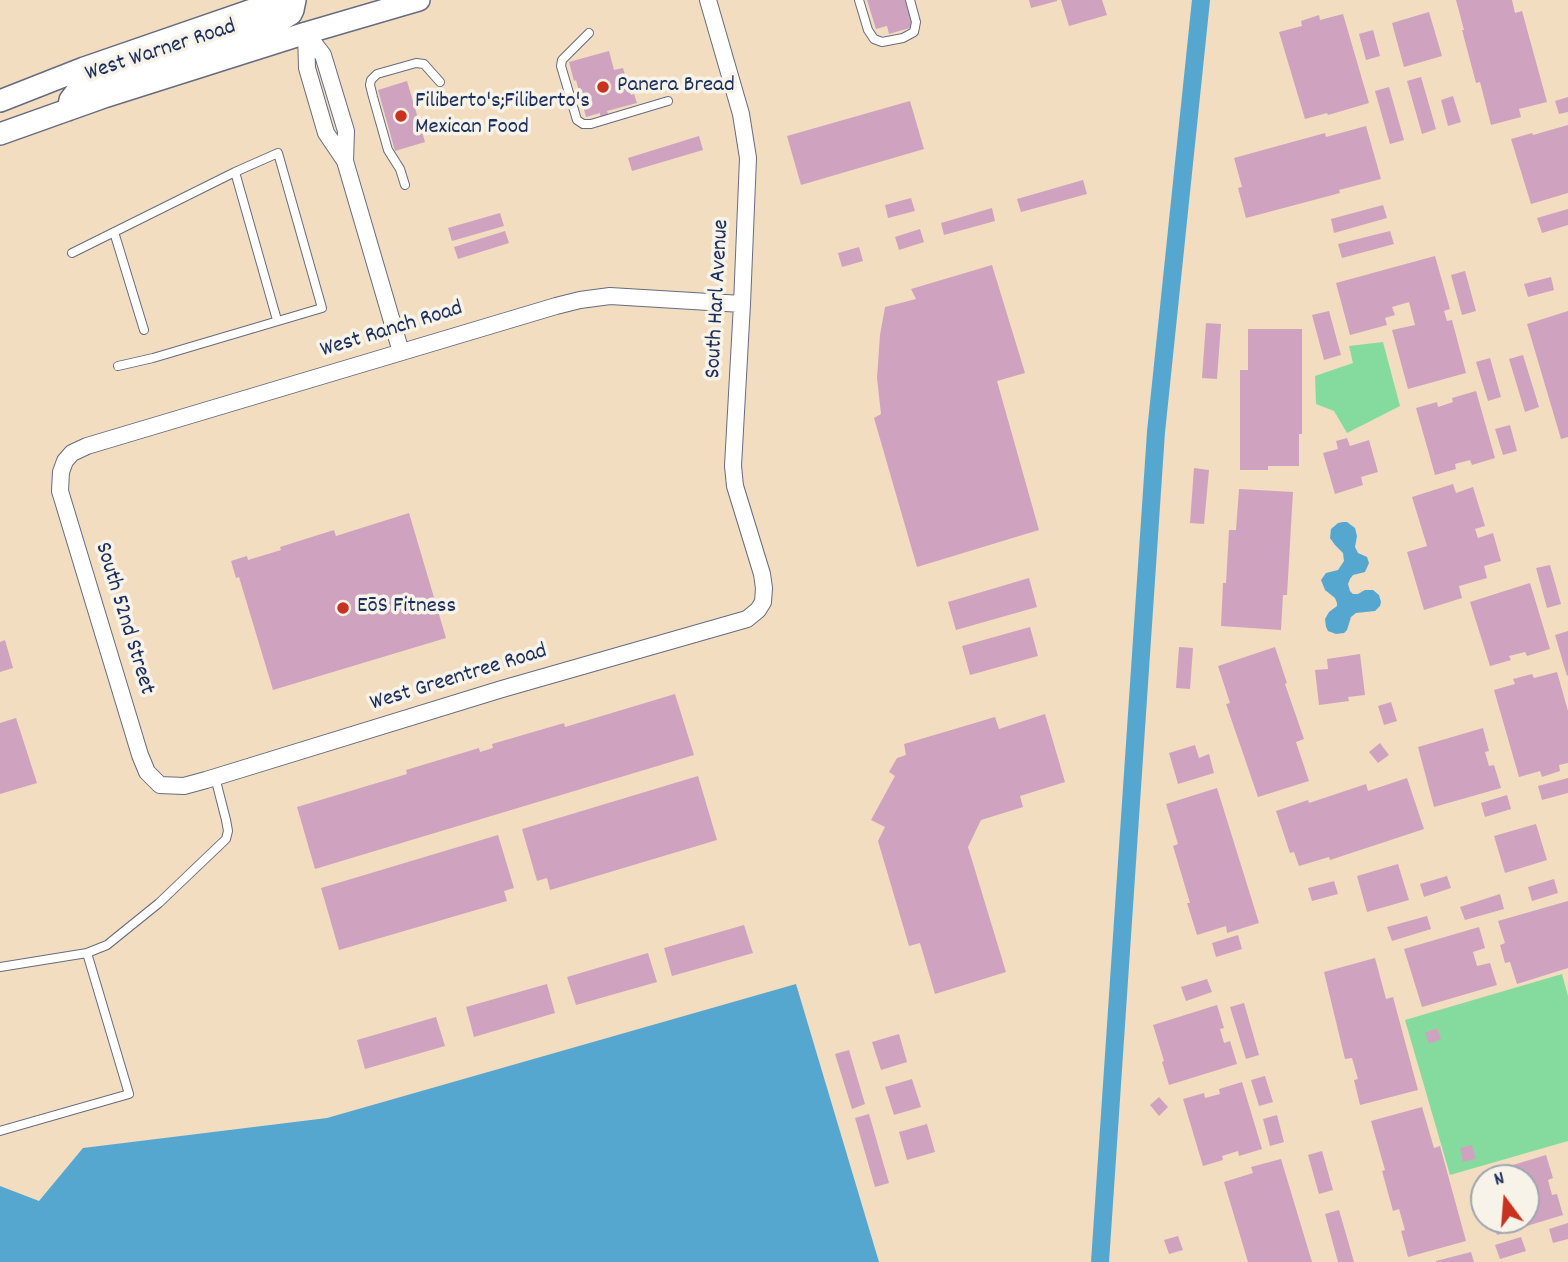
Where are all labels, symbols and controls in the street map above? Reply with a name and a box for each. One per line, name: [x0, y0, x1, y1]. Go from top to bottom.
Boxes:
street label: West Warner Road: [82, 15, 240, 89]
place label: Panera Bread: [617, 73, 735, 101]
marker: Panera Bread: [595, 79, 611, 95]
place label: Filiberto's;Filiberto's Mexican Food: [415, 89, 590, 143]
marker: Filiberto's;Filiberto's Mexican Food: [393, 108, 409, 124]
street label: South Harl Avenue: [701, 219, 737, 379]
street label: West Ranch Road: [317, 296, 467, 366]
street label: South 52nd Street: [87, 539, 159, 699]
place label: EōS Fitness: [357, 594, 456, 622]
marker: EōS Fitness: [335, 600, 351, 616]
street label: West Greentree Road: [367, 639, 551, 719]
north arrow: [1470, 1164, 1540, 1234]
text: N: [1491, 1166, 1508, 1195]

